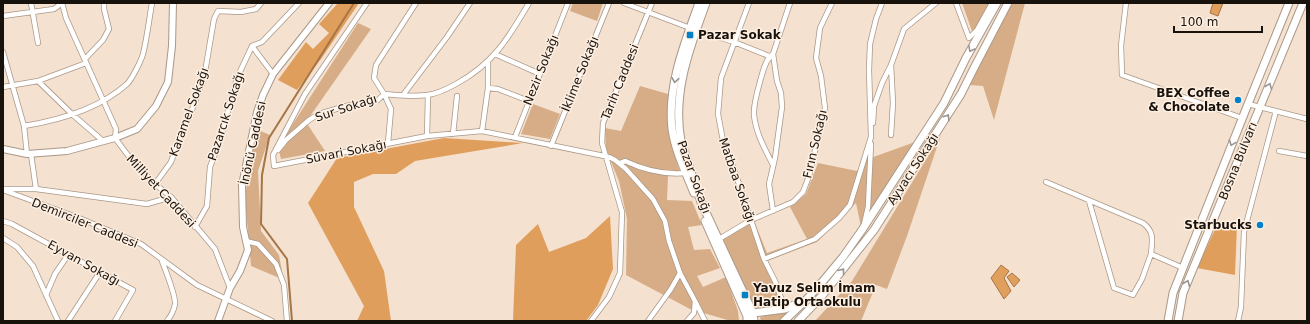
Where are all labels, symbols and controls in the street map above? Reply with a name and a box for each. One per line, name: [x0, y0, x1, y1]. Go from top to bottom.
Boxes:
scale bar: [1174, 8, 1262, 34]
text: 100 m: [1180, 15, 1218, 29]
place label: Pazar Sokak: [698, 28, 782, 42]
marker: Pazar Sokak: [685, 30, 695, 40]
street label: Nezir Sokağı: [521, 33, 561, 107]
street label: İklime Sokağı: [558, 34, 601, 114]
street label: Tarih Caddesi: [598, 42, 642, 123]
one-way arrow: [969, 45, 976, 52]
street label: Karamel Sokağı: [166, 66, 212, 158]
street label: Pazarcık Sokağı: [205, 70, 247, 162]
one-way arrow: [671, 77, 680, 83]
one-way arrow: [1264, 82, 1272, 90]
place label: BEX Coffee & Chocolate: [1148, 86, 1230, 114]
street label: Sur Sokağı: [313, 91, 379, 125]
marker: BEX Coffee & Chocolate: [1233, 95, 1243, 105]
street label: İnönü Caddesi: [236, 100, 269, 186]
street label: Fırın Sokağı: [800, 108, 830, 180]
one-way arrow: [942, 114, 949, 121]
street label: Bosna Bulvarı: [1216, 120, 1260, 202]
street label: Ayvacı Sokağı: [885, 131, 941, 207]
street label: Matbaa Sokağı: [716, 136, 758, 224]
street label: Süvari Sokağı: [305, 137, 387, 167]
street label: Pazar Sokağı: [674, 139, 714, 215]
one-way arrow: [1229, 139, 1237, 146]
street label: Milliyet Caddesi: [124, 152, 198, 230]
street label: Demirciler Caddesi: [30, 195, 140, 251]
place label: Starbucks: [1184, 218, 1252, 232]
marker: Starbucks: [1255, 220, 1265, 230]
street label: Eyvan Sokağı: [45, 237, 123, 289]
one-way arrow: [838, 268, 845, 275]
place label: Yavuz Selim İmam Hatip Ortaokulu: [752, 280, 875, 309]
one-way arrow: [1183, 280, 1191, 287]
marker: Yavuz Selim İmam Hatip Ortaokulu: [740, 290, 750, 300]

